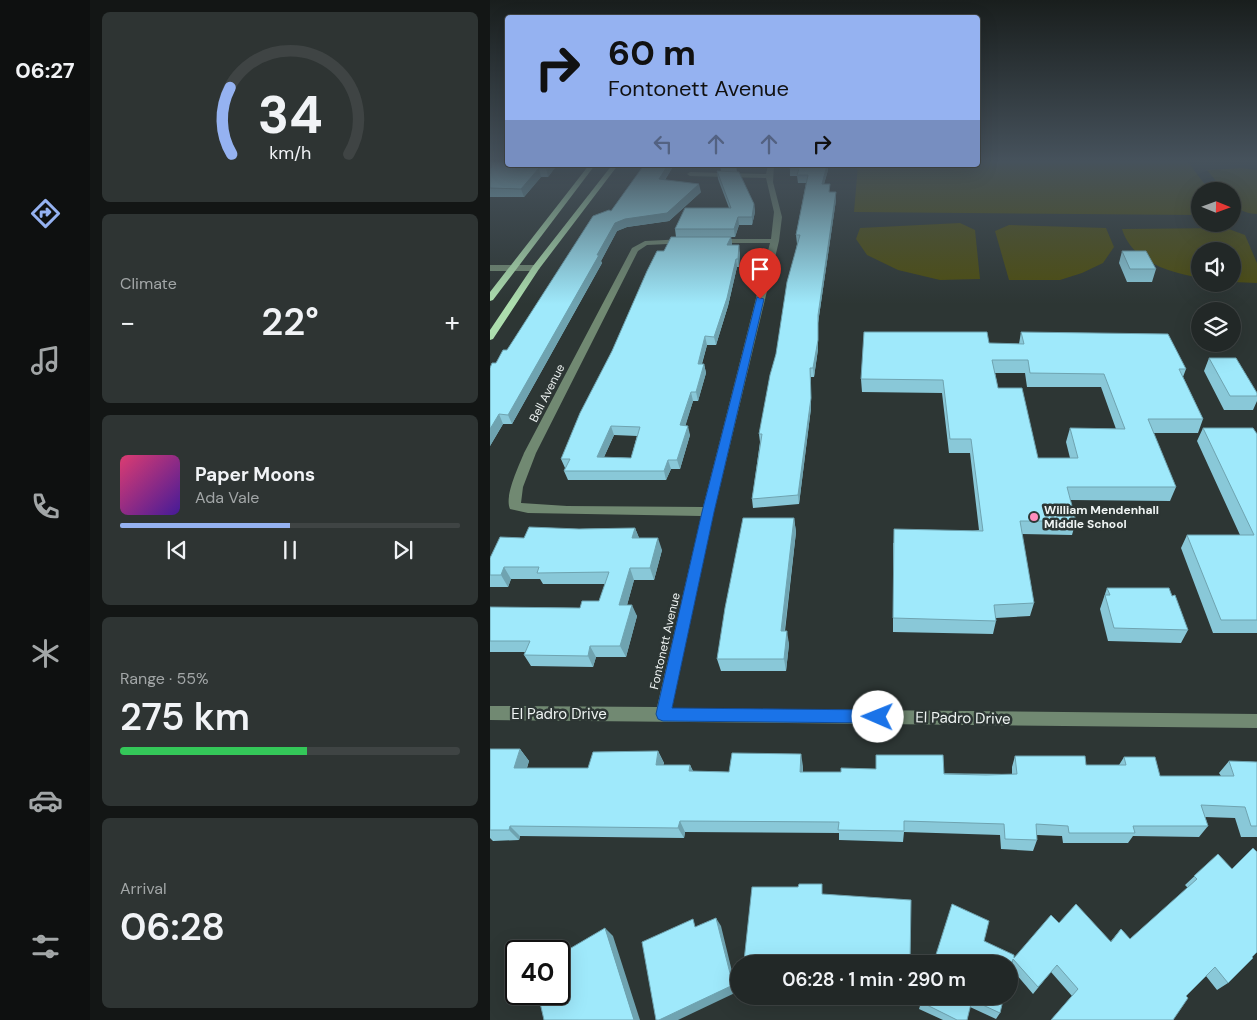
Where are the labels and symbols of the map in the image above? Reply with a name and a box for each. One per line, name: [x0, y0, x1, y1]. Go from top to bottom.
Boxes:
north arrow: [1191, 182, 1241, 232]
pin: [739, 248, 781, 299]
street label: Bell Avenue: [525, 361, 569, 425]
place label: William Mendenhall Middle School: [1044, 502, 1159, 532]
marker: William Mendenhall Middle School: [1028, 511, 1040, 523]
street label: Fontonett Avenue: [646, 591, 684, 691]
position arrow: [851, 690, 903, 742]
street label: El Padro Drive: [511, 704, 607, 724]
street label: El Padro Drive: [915, 707, 1011, 729]
speed limit sign: 40: [505, 940, 570, 1005]

